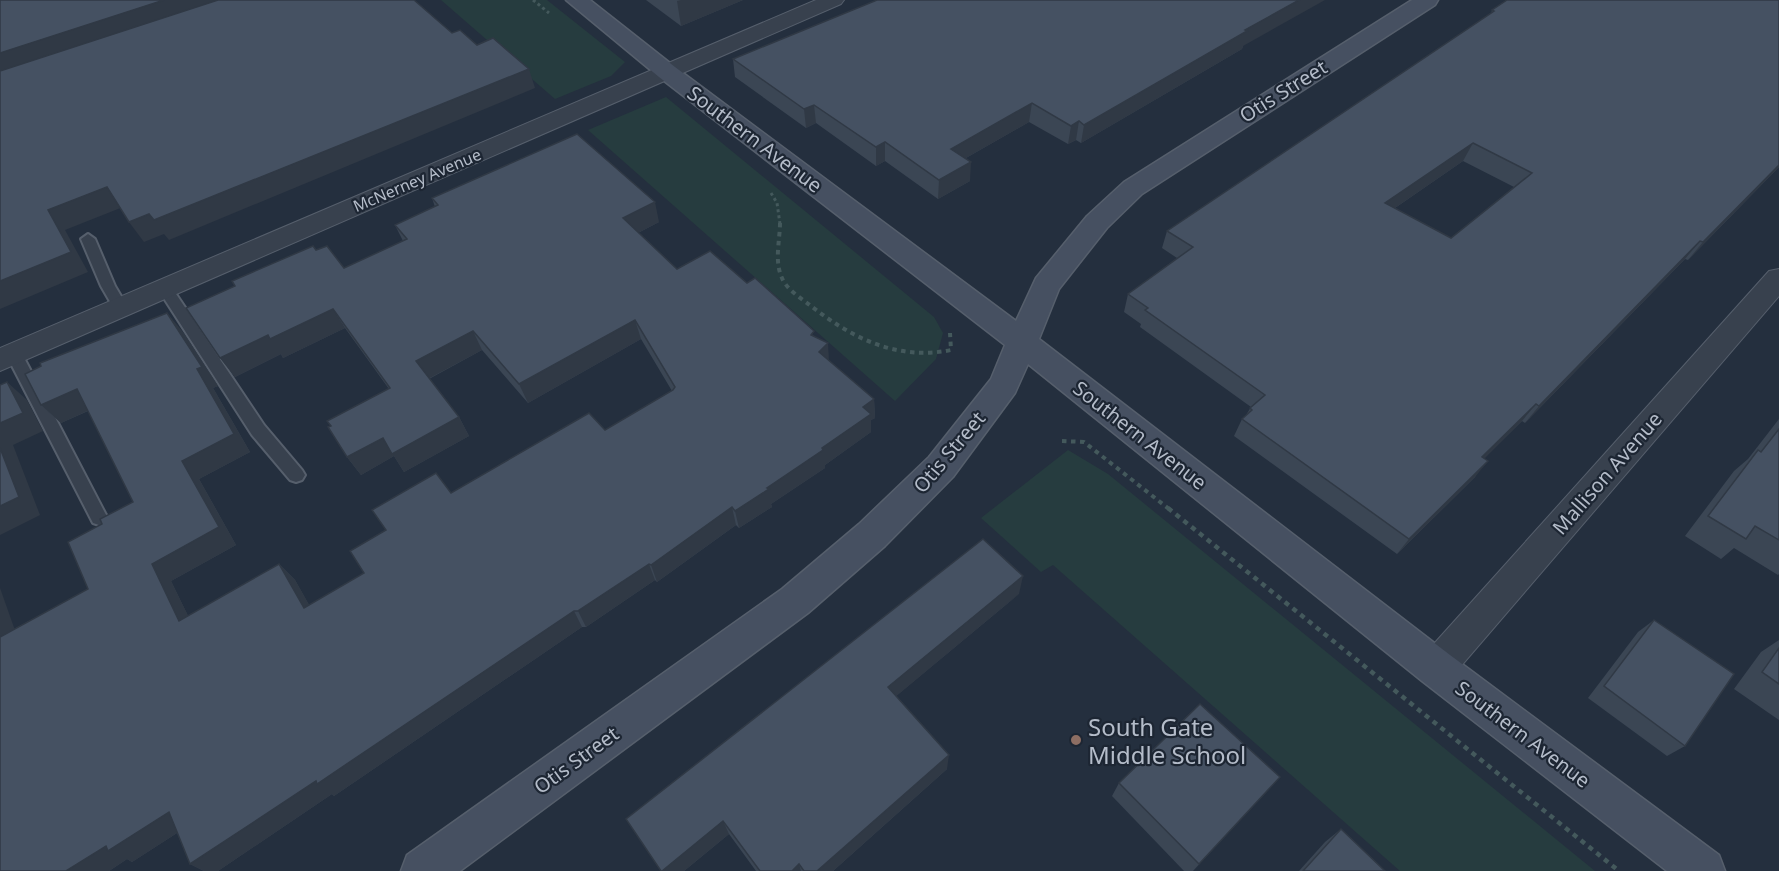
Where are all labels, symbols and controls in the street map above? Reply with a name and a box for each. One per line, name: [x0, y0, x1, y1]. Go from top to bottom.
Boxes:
street label: Otis Street: [1234, 53, 1332, 129]
street label: Southern Avenue: [682, 79, 828, 199]
street label: McNerney Avenue: [350, 143, 484, 217]
street label: Southern Avenue: [1068, 374, 1212, 496]
street label: Otis Street: [907, 406, 991, 498]
street label: Mallison Avenue: [1546, 406, 1668, 540]
street label: Southern Avenue: [1450, 674, 1596, 794]
place label: South Gate Middle School: [1088, 710, 1246, 771]
street label: Otis Street: [528, 720, 624, 800]
marker: South Gate Middle School: [1069, 733, 1083, 747]

